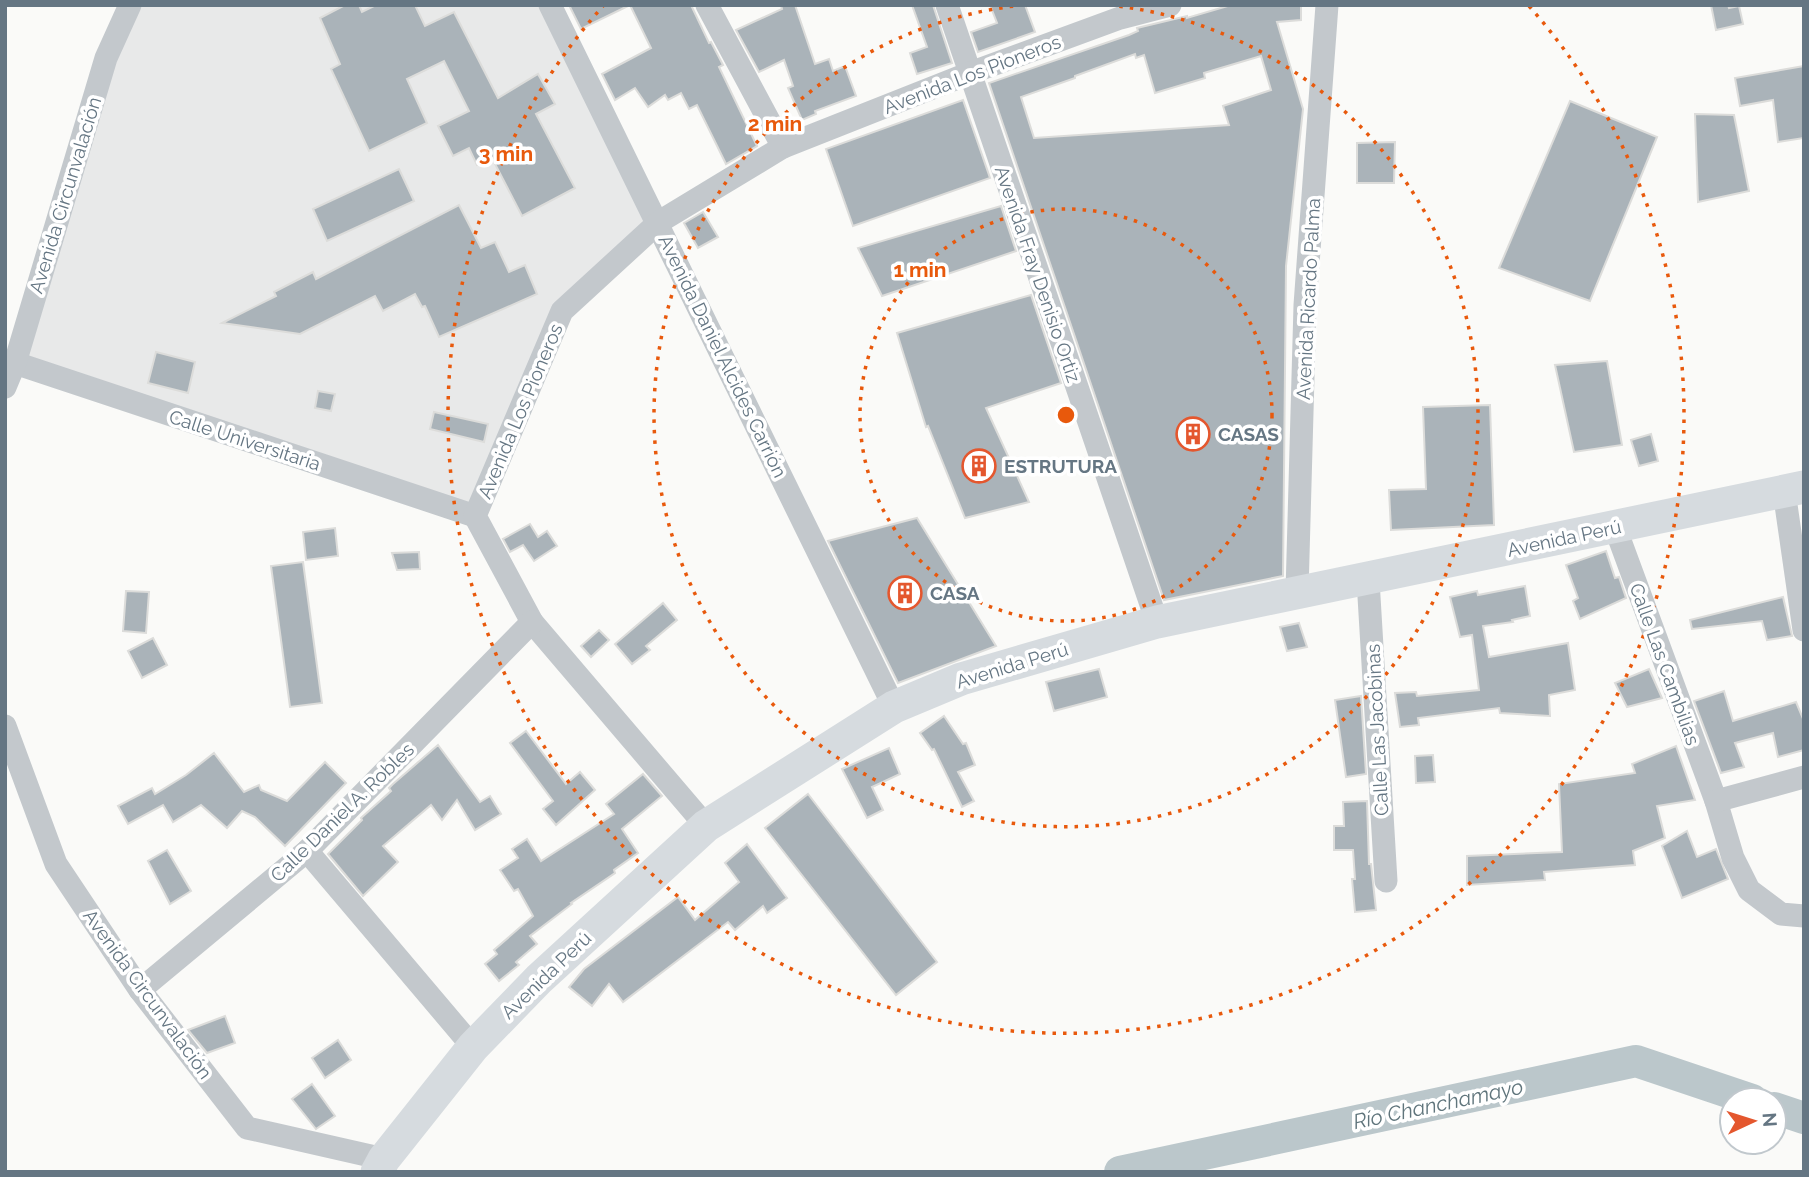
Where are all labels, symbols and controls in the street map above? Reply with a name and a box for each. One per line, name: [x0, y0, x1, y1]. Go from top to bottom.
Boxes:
street label: Avenida Los Pioneros: [880, 30, 1064, 118]
street label: Avenida Circunvalación: [25, 94, 105, 296]
text: 2 min: [748, 111, 802, 136]
text: 3 min: [479, 141, 533, 166]
street label: Avenida Fray Denisio Ortiz: [991, 163, 1085, 385]
street label: Avenida Ricardo Palma: [1292, 198, 1324, 400]
street label: Avenida Daniel Alcides Carrión: [655, 231, 791, 481]
text: 1 min: [893, 257, 947, 282]
street label: Avenida Los Pioneros: [473, 320, 567, 502]
centre of rings: [1054, 403, 1078, 427]
street label: Calle Universitaria: [166, 405, 324, 475]
building icon: CASAS: [1174, 415, 1212, 453]
place label: CASAS: [1218, 423, 1279, 445]
building icon: ESTRUTURA: [960, 447, 998, 485]
place label: ESTRUTURA: [1004, 455, 1117, 477]
street label: Avenida Perú: [1505, 515, 1623, 561]
building icon: CASA: [886, 574, 924, 612]
street label: Calle Las Cambilias: [1625, 580, 1705, 748]
place label: CASA: [930, 582, 980, 604]
street label: Avenida Perú: [953, 638, 1071, 692]
street label: Calle Las Jacobinas: [1362, 643, 1392, 817]
street label: Calle Daniel A. Robles: [266, 738, 418, 886]
street label: Avenida Circunvalación: [79, 905, 217, 1083]
street label: Avenida Perú: [497, 927, 595, 1023]
water label: Río Chanchamayo: [1351, 1074, 1525, 1134]
north arrow: [1718, 1086, 1788, 1156]
text: N: [1758, 1112, 1781, 1128]

